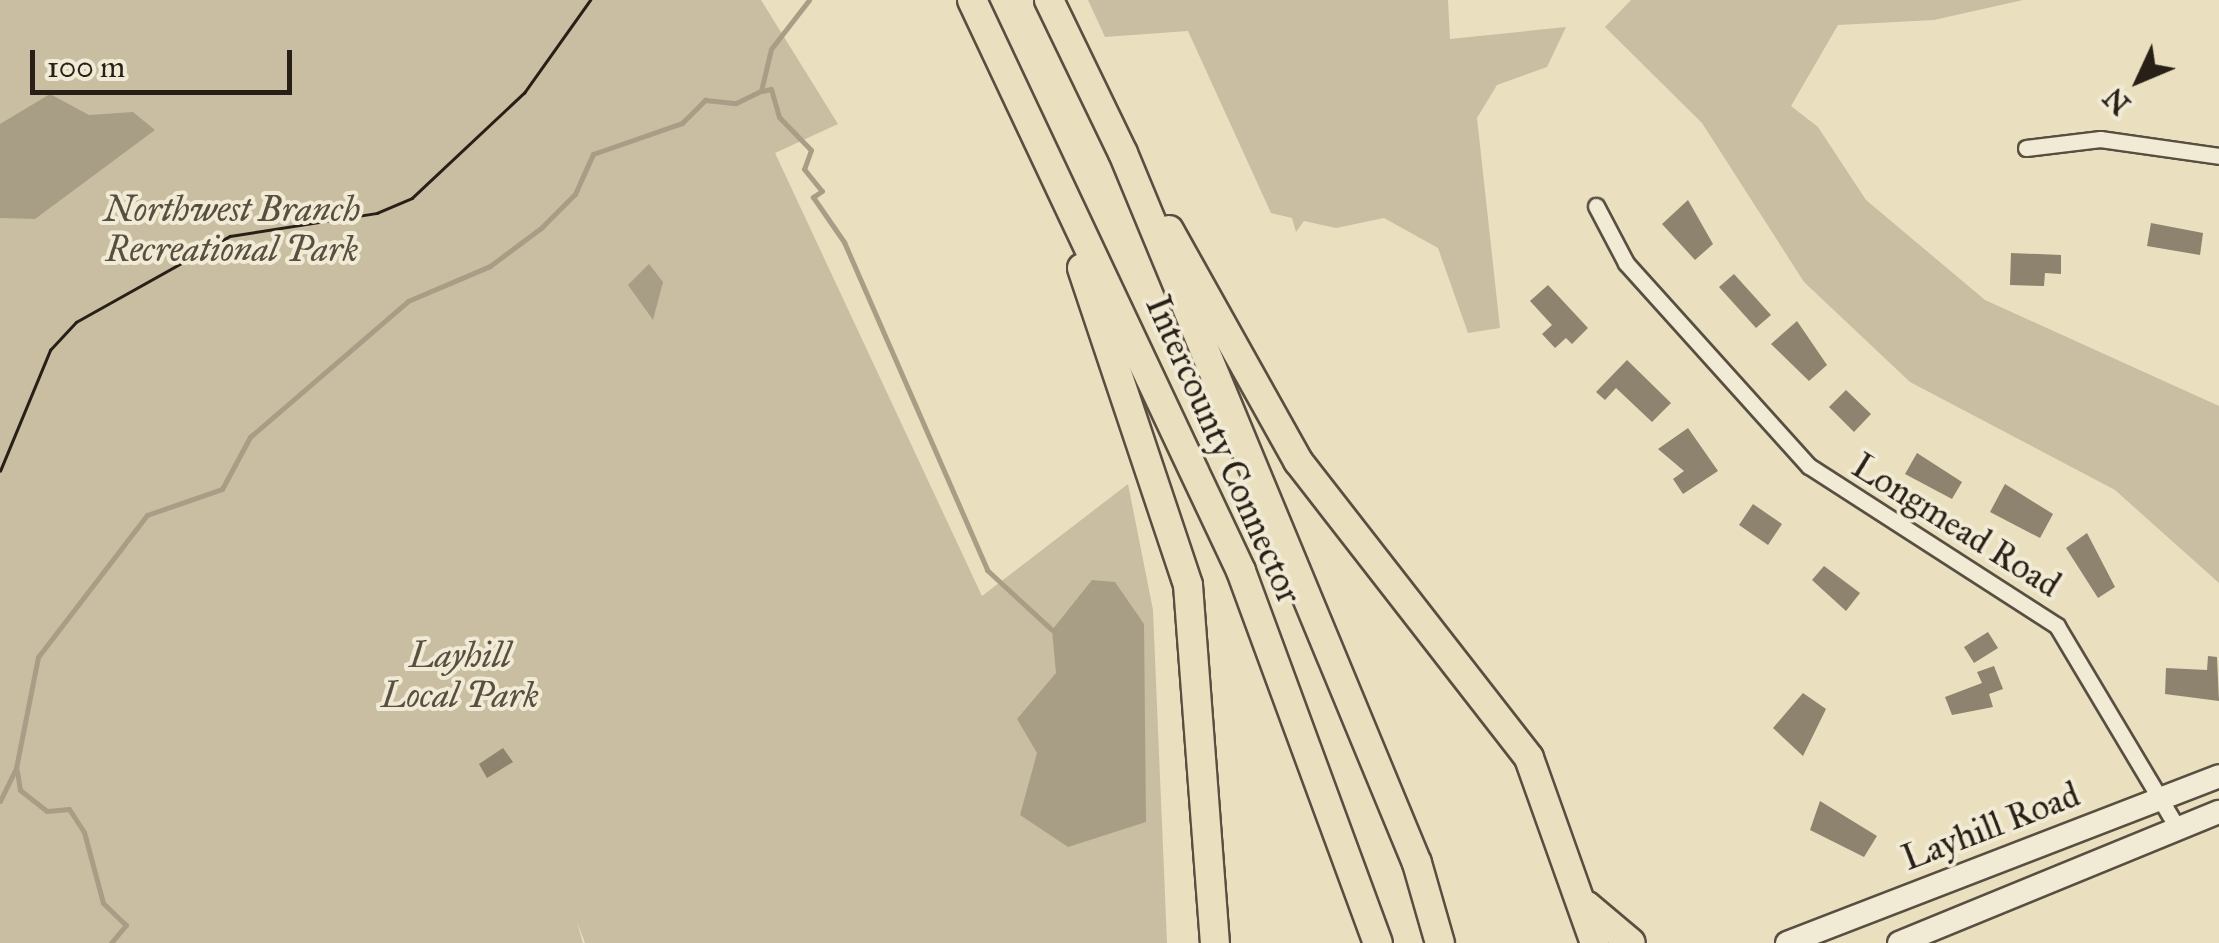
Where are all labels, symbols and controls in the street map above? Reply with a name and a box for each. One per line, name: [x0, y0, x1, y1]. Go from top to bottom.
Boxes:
scale bar: [35, 30, 298, 92]
north arrow: [2089, 30, 2189, 130]
text: 100 m: [47, 49, 125, 85]
text: N: [2096, 80, 2138, 122]
park label: Northwest Branch Recreational Park: [104, 189, 360, 271]
street label: Intercounty Connector: [1136, 290, 1310, 610]
street label: Longmead Road: [1844, 445, 2068, 607]
park label: Layhill Local Park: [381, 635, 539, 717]
street label: Layhill Road: [1896, 774, 2086, 880]

